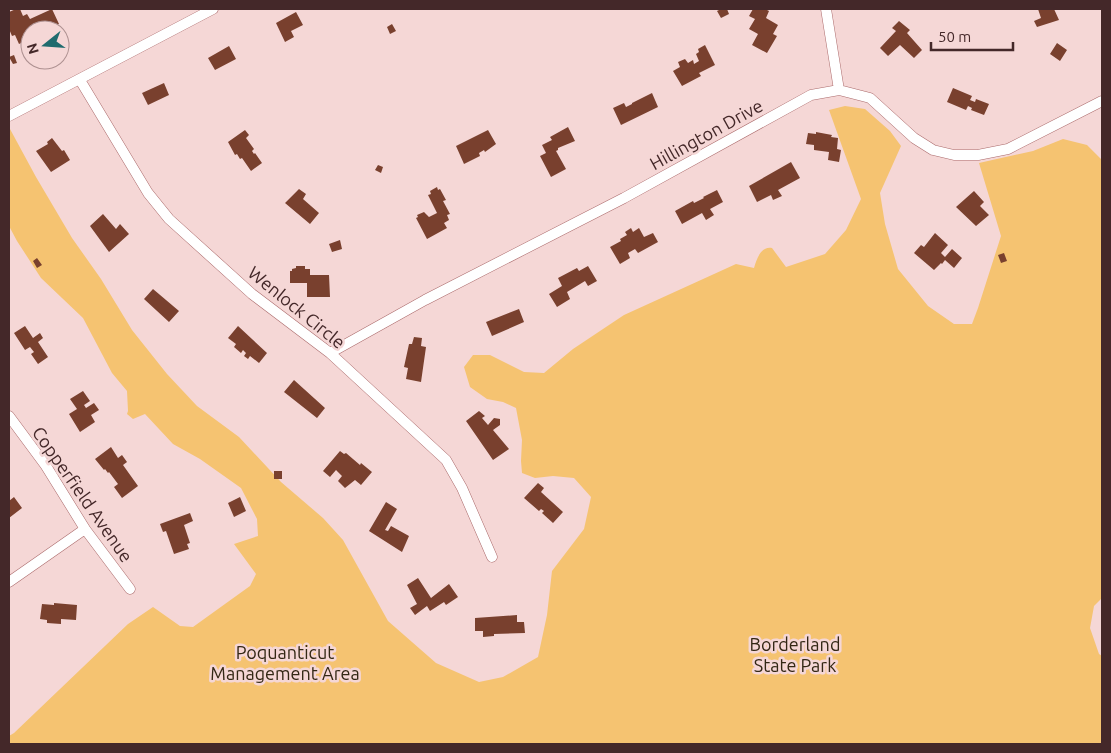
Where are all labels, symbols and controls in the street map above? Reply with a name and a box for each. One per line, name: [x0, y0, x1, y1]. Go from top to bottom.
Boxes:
north arrow: [20, 20, 70, 70]
scale bar: [931, 20, 1014, 52]
text: 50 m: [938, 28, 971, 45]
text: N: [23, 41, 42, 56]
street label: Hillington Drive: [646, 95, 766, 173]
street label: Wenlock Circle: [245, 262, 349, 352]
street label: Copperfield Avenue: [29, 423, 137, 565]
park label: Borderland State Park: [750, 634, 840, 675]
park label: Poquanticut Management Area: [210, 642, 360, 683]

